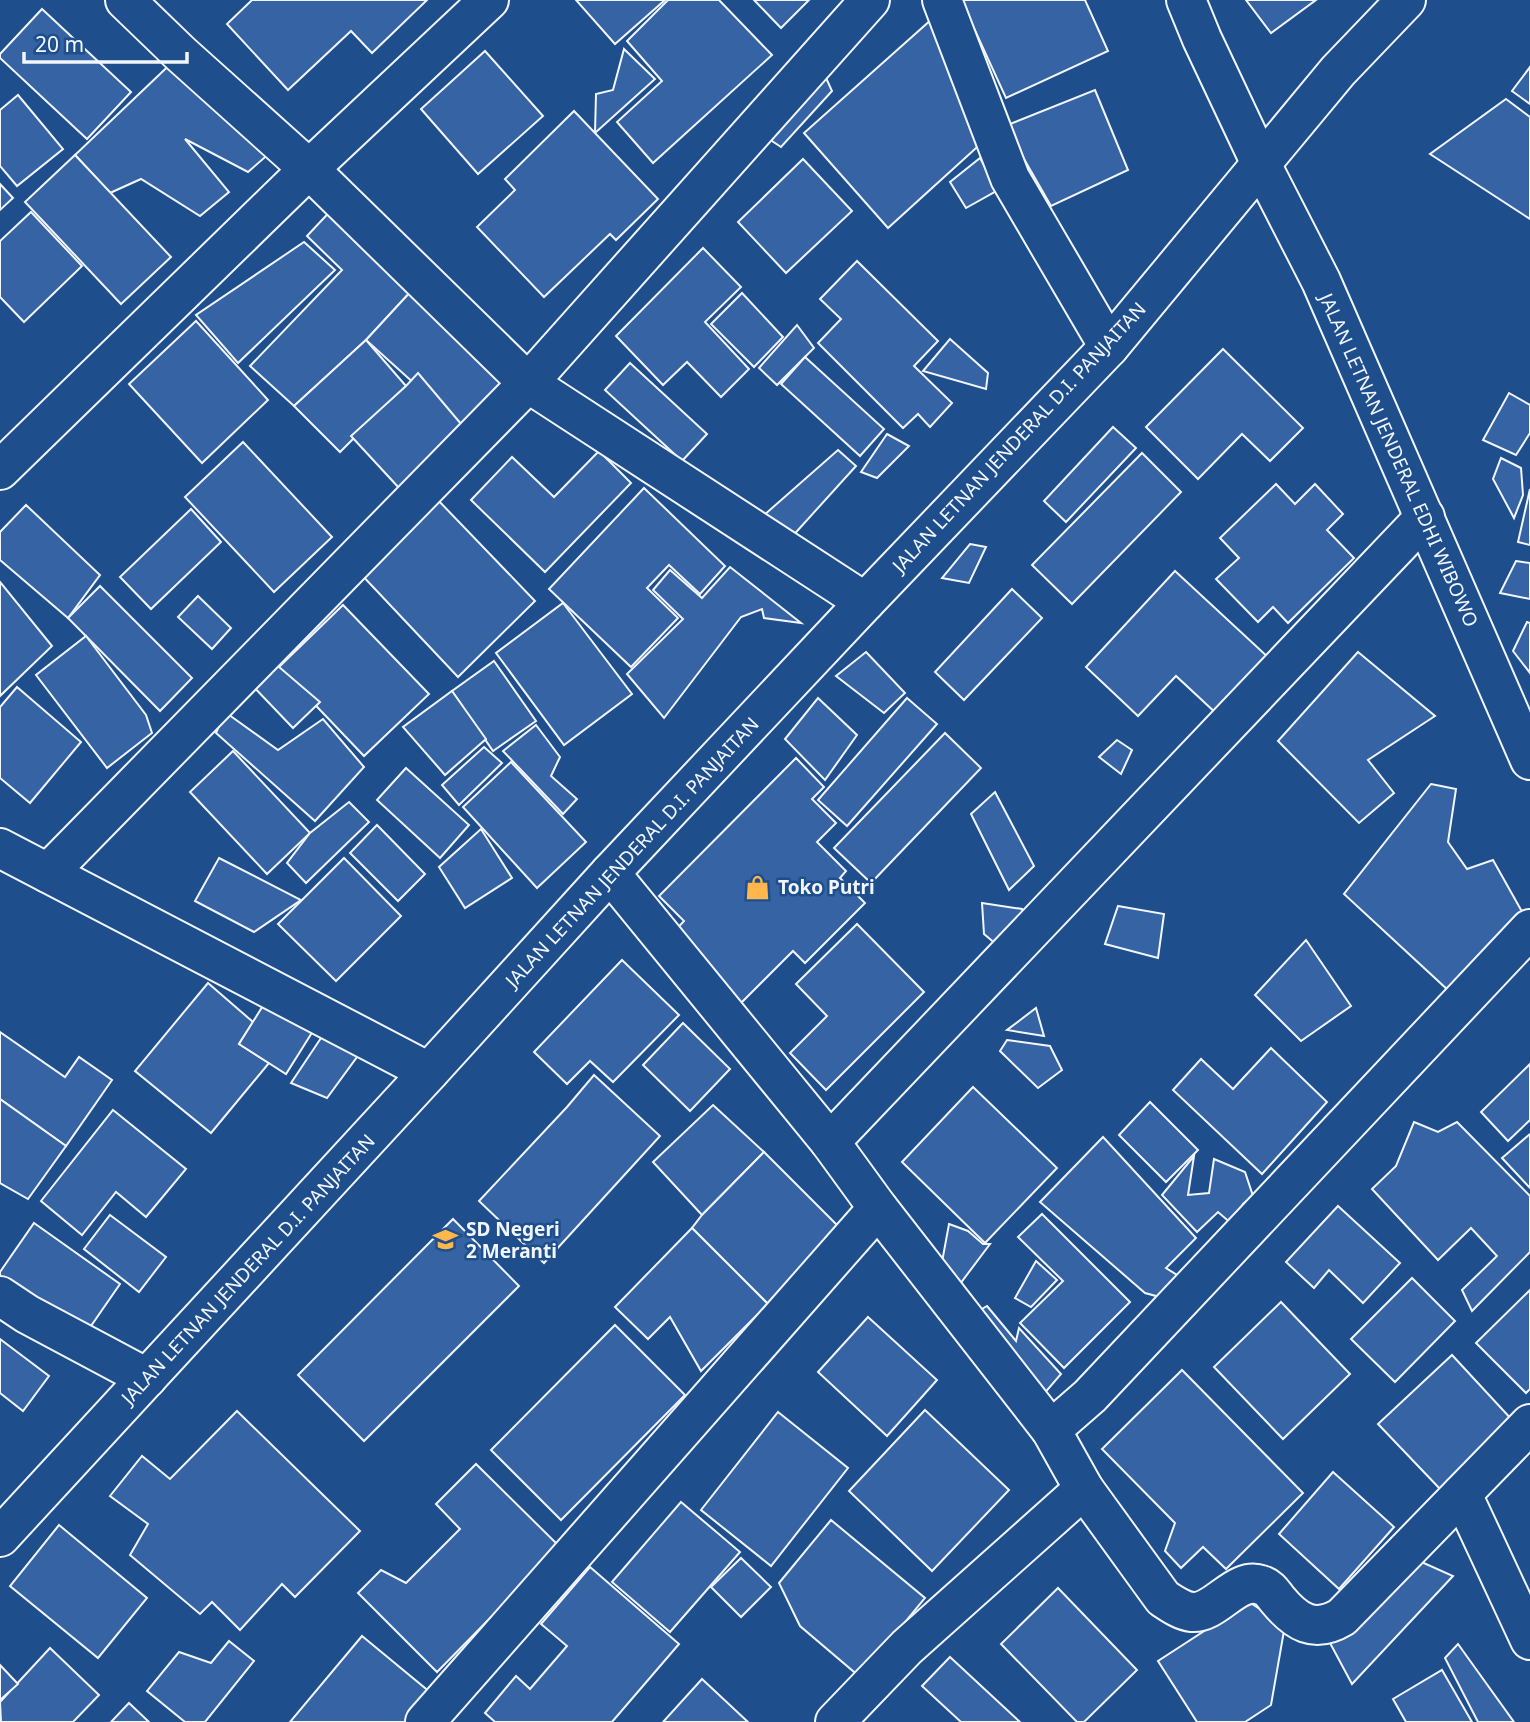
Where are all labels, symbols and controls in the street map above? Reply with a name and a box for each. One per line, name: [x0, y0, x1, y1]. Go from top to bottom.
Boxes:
scale bar: [24, 21, 187, 65]
text: 20 m: [35, 30, 84, 58]
street label: JALAN LETNAN JENDERAL EDHI WIBOWO: [1313, 287, 1485, 631]
street label: JALAN LETNAN JENDERAL D.I. PANJAITAN: [885, 296, 1152, 579]
street label: JALAN LETNAN JENDERAL D.I. PANJAITAN: [498, 711, 765, 994]
shop icon: Toko Putri: [744, 873, 772, 901]
place label: Toko Putri: [778, 874, 875, 900]
street label: JALAN LETNAN JENDERAL D.I. PANJAITAN: [114, 1128, 381, 1411]
place label: SD Negeri 2 Meranti: [466, 1216, 560, 1264]
school or university icon: SD Negeri 2 Meranti: [432, 1226, 460, 1254]

